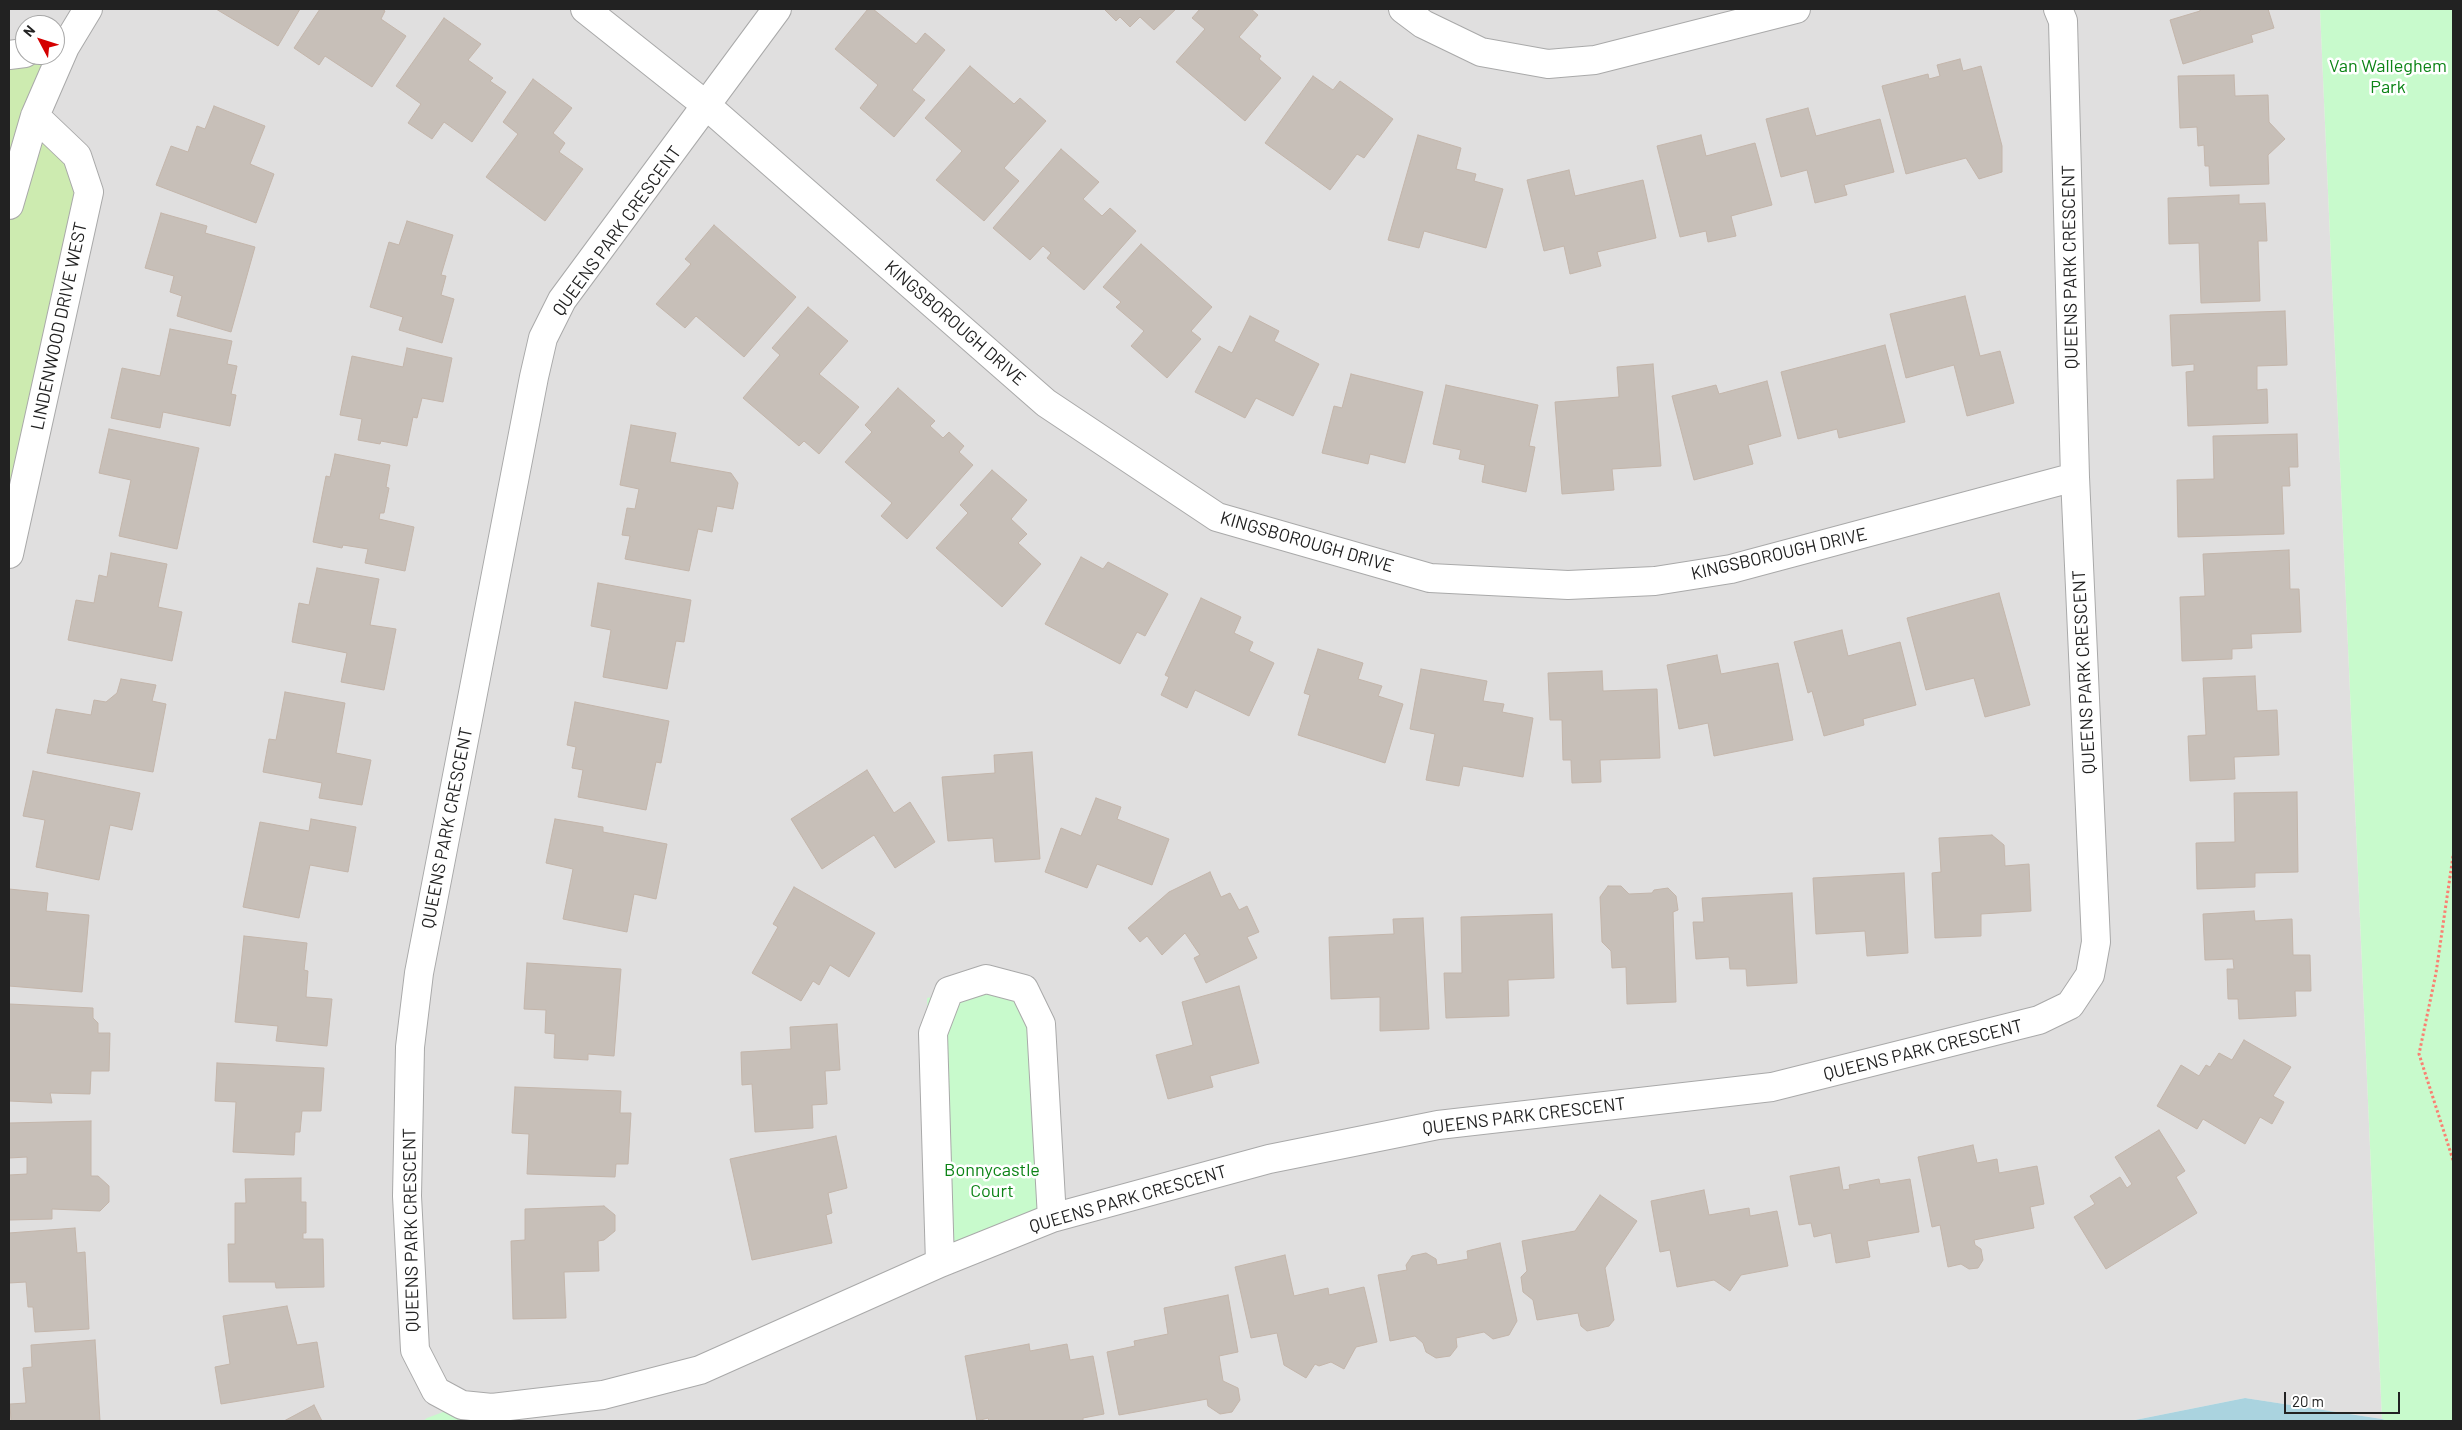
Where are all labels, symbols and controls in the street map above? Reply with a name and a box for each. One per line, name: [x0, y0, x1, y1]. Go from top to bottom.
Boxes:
north arrow: [15, 15, 65, 65]
text: N: [19, 22, 38, 40]
park label: Van Walleghem Park: [2329, 55, 2447, 98]
street label: QUEENS PARK CRESCENT: [548, 142, 686, 320]
street label: QUEENS PARK CRESCENT: [2057, 165, 2083, 369]
street label: LINDENWOOD DRIVE WEST: [26, 220, 92, 432]
street label: KINGSBOROUGH DRIVE: [880, 256, 1030, 390]
street label: KINGSBOROUGH DRIVE: [1218, 507, 1396, 577]
street label: KINGSBOROUGH DRIVE: [1689, 523, 1869, 585]
street label: QUEENS PARK CRESCENT: [2068, 569, 2100, 775]
street label: QUEENS PARK CRESCENT: [417, 726, 477, 930]
street label: QUEENS PARK CRESCENT: [1821, 1015, 2025, 1085]
street label: QUEENS PARK CRESCENT: [1421, 1093, 1627, 1139]
street label: QUEENS PARK CRESCENT: [398, 1128, 424, 1332]
park label: Bonnycastle Court: [944, 1159, 1040, 1202]
street label: QUEENS PARK CRESCENT: [1027, 1160, 1229, 1238]
scale bar: [2287, 1382, 2403, 1414]
text: 20 m: [2292, 1392, 2324, 1410]

